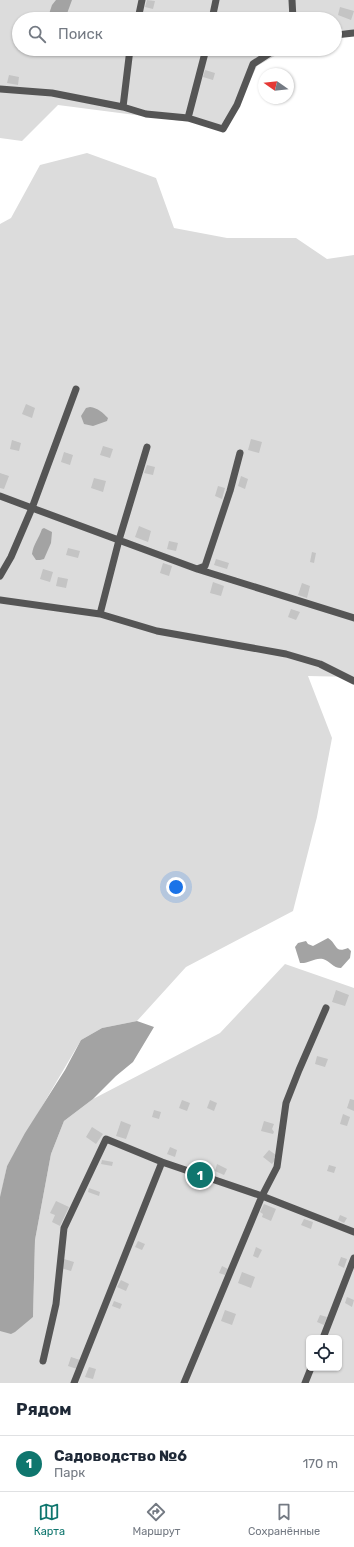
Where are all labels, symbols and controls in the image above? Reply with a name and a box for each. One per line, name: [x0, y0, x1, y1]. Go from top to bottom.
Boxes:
search box: [12, 12, 342, 56]
icon: search: [26, 23, 48, 45]
text: Поиск: [58, 25, 103, 43]
north arrow: [258, 68, 294, 104]
your location: [166, 877, 186, 897]
pin: 1: [187, 1160, 213, 1190]
map controls: [306, 1335, 342, 1371]
button: locate: [306, 1335, 342, 1371]
text: Рядом: [16, 1399, 72, 1419]
text: Садоводство №6: [54, 1447, 187, 1465]
text: 1: [26, 1456, 32, 1471]
text: 170 m: [303, 1456, 338, 1471]
text: Парк: [54, 1465, 85, 1480]
tab: Карта: [34, 1501, 65, 1538]
tab: Маршрут: [132, 1501, 180, 1538]
tab: Сохранённые: [248, 1501, 320, 1538]

